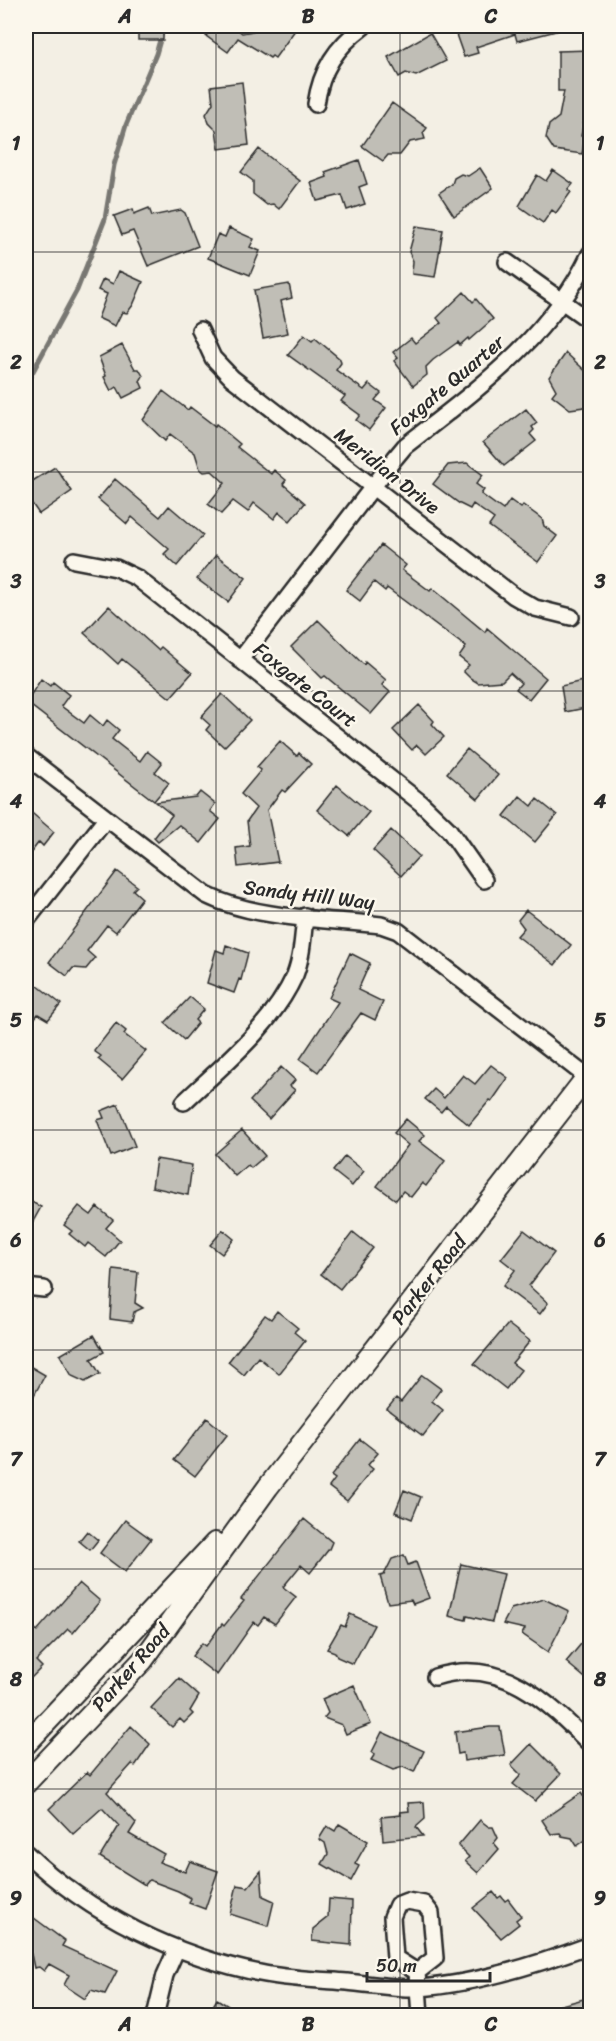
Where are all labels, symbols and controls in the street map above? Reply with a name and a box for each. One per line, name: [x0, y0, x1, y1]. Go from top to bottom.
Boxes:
text: A: [117, 0, 132, 34]
text: B: [302, 0, 315, 34]
text: C: [484, 0, 498, 34]
text: 1: [12, 126, 21, 161]
text: 1: [596, 126, 605, 161]
street label: Foxgate Quarter: [381, 325, 514, 444]
text: 2: [9, 345, 22, 380]
text: 2: [593, 345, 606, 380]
street label: Meridian Drive: [326, 418, 448, 524]
text: 3: [10, 564, 22, 599]
text: 3: [594, 564, 606, 599]
street label: Foxgate Court: [245, 633, 365, 737]
text: 4: [9, 784, 23, 819]
text: 4: [593, 784, 607, 819]
street label: Sandy Hill Way: [241, 870, 377, 920]
text: 5: [10, 1003, 22, 1038]
text: 5: [594, 1003, 606, 1038]
text: 6: [9, 1223, 22, 1258]
text: 6: [593, 1223, 606, 1258]
street label: Parker Road: [382, 1226, 477, 1333]
text: 7: [10, 1442, 23, 1477]
text: 7: [594, 1442, 607, 1477]
street label: Parker Road: [83, 1615, 180, 1720]
text: 8: [9, 1662, 23, 1697]
text: 8: [593, 1662, 607, 1697]
text: 9: [10, 1881, 22, 1916]
text: 9: [594, 1881, 606, 1916]
scale bar: [367, 1945, 490, 1983]
text: 50 m: [376, 1950, 417, 1982]
text: A: [117, 2007, 132, 2041]
text: B: [302, 2007, 315, 2041]
text: C: [484, 2007, 498, 2041]

